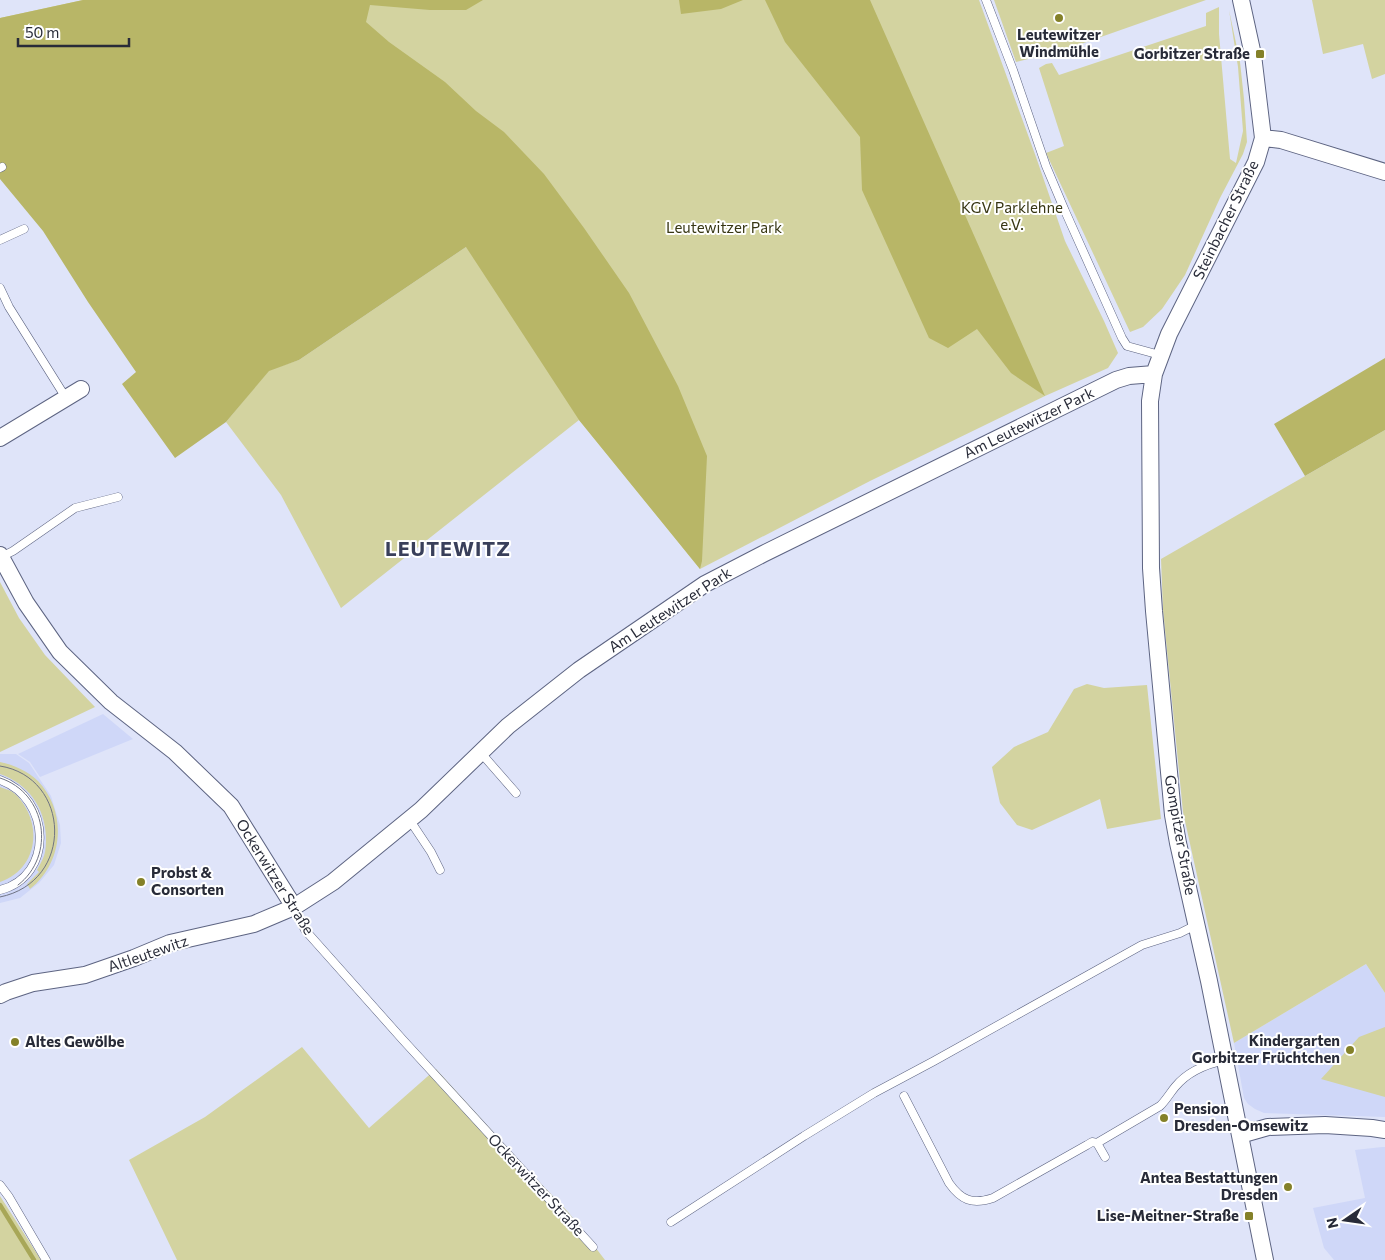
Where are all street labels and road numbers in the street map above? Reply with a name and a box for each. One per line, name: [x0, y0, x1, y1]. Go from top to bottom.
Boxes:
street label: Steinbacher Straße: [1189, 157, 1262, 282]
street label: Am Leutewitzer Park: [961, 383, 1097, 461]
street label: Am Leutewitzer Park: [605, 563, 734, 656]
street label: Gompitzer Straße: [1162, 773, 1200, 896]
street label: Ockerwitzer Straße: [233, 815, 319, 938]
street label: Altleutewitz: [105, 931, 190, 975]
street label: Ockerwitzer Straße: [485, 1130, 589, 1239]

